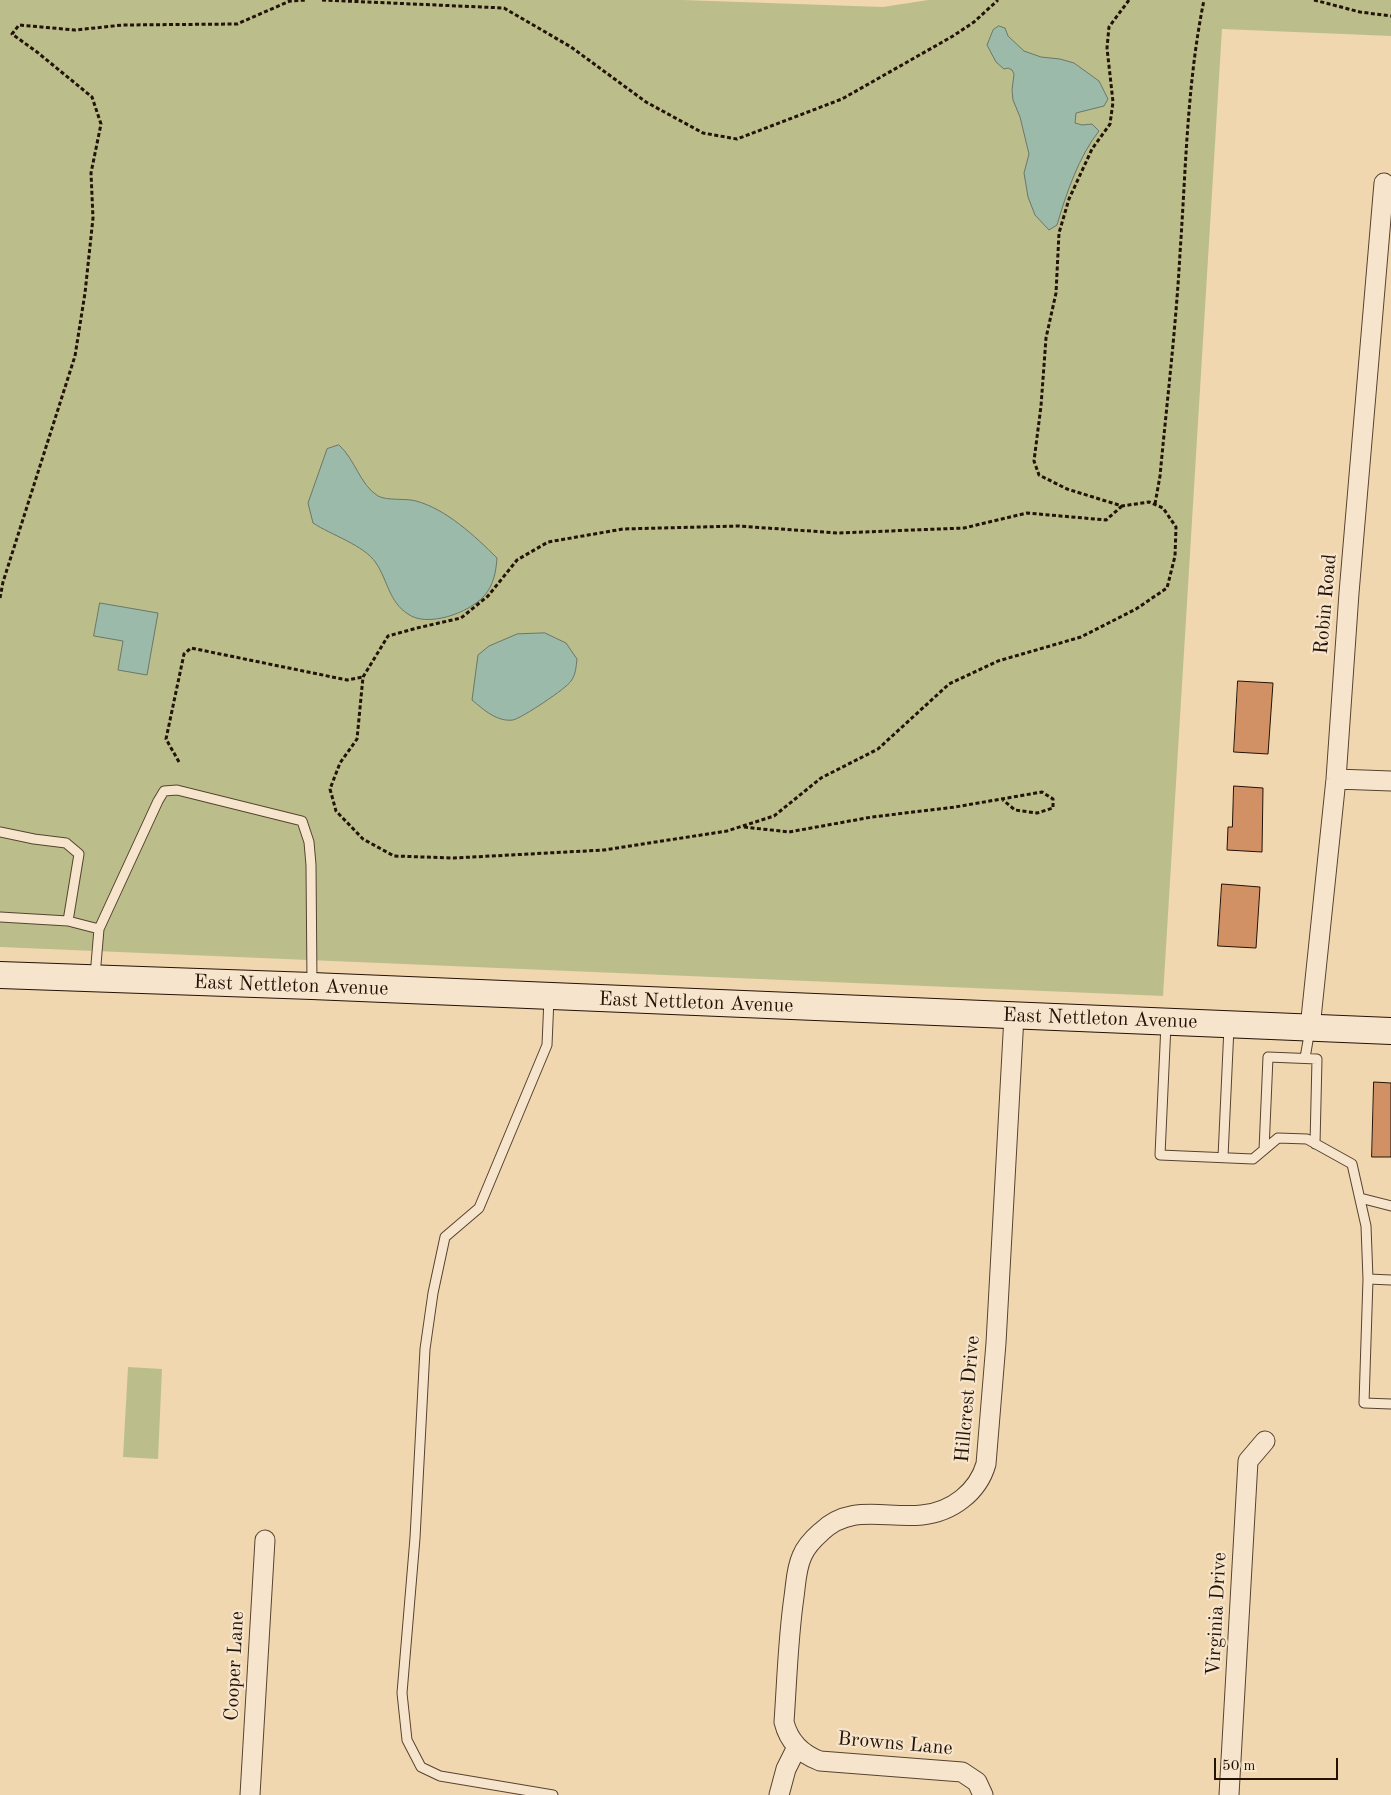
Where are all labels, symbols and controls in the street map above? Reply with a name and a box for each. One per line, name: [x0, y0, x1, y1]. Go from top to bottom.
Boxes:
street label: Robin Road: [1310, 553, 1342, 655]
street label: East Nettleton Avenue: [193, 971, 389, 1001]
street label: East Nettleton Avenue: [598, 988, 794, 1018]
street label: East Nettleton Avenue: [1002, 1004, 1198, 1034]
street label: Hillcrest Drive: [950, 1334, 986, 1464]
street label: Virginia Drive: [1202, 1551, 1232, 1677]
street label: Cooper Lane: [220, 1611, 250, 1721]
street label: Browns Lane: [836, 1727, 954, 1761]
scale bar: [1216, 1748, 1340, 1780]
text: 50 m: [1222, 1759, 1256, 1774]

